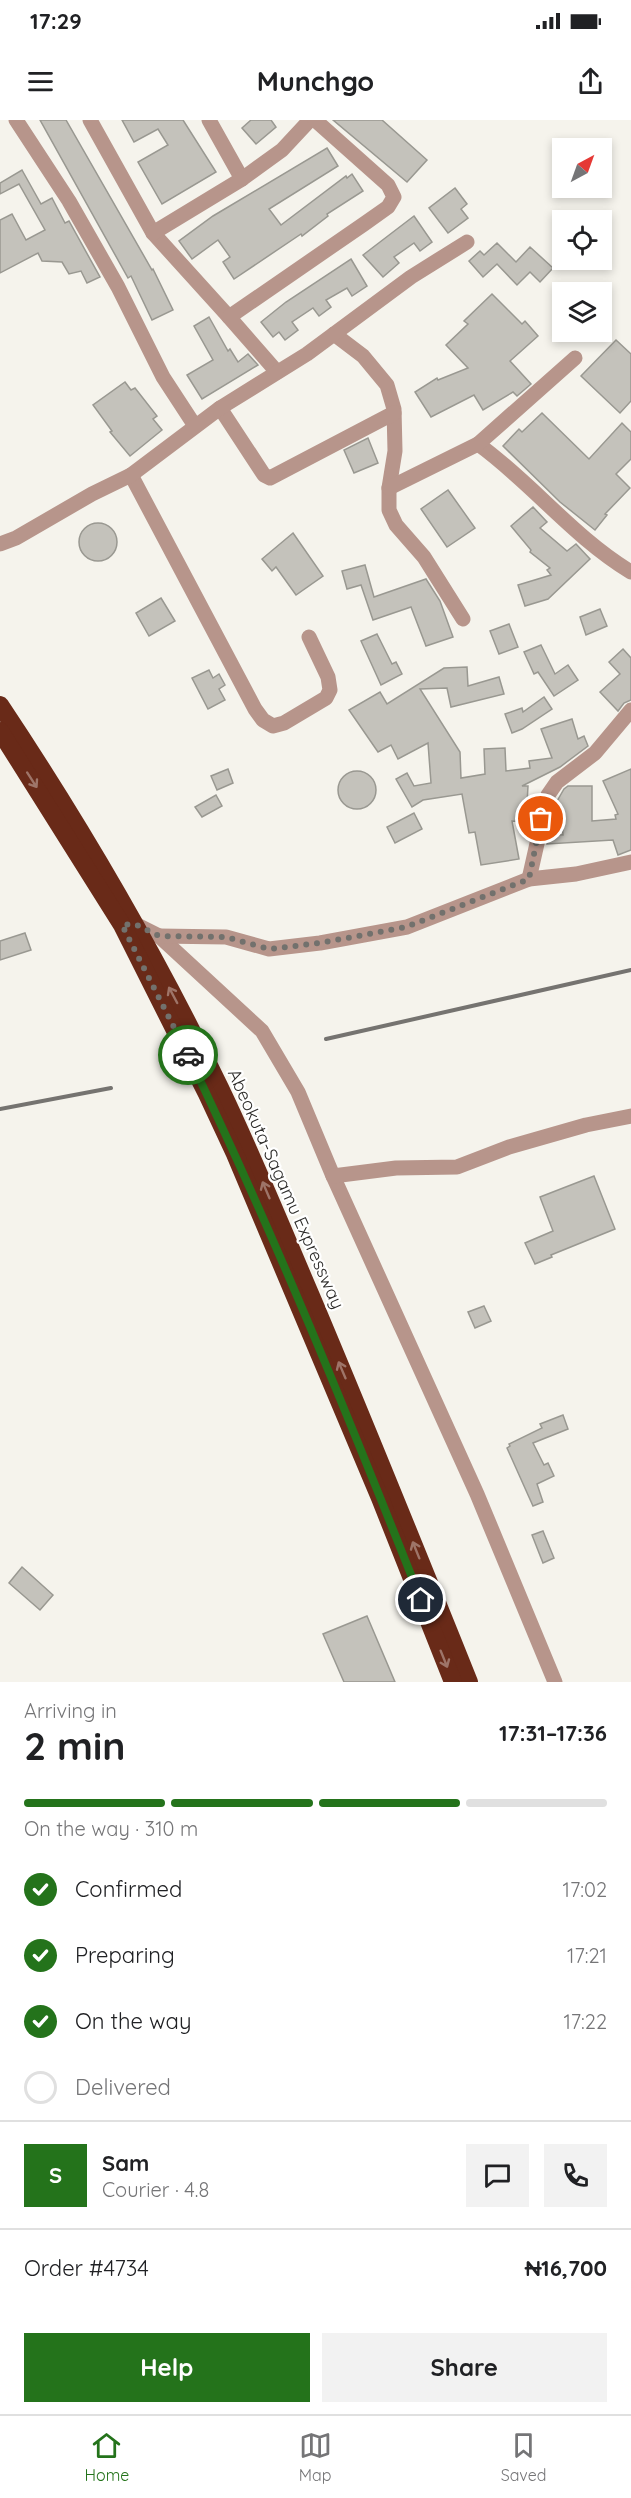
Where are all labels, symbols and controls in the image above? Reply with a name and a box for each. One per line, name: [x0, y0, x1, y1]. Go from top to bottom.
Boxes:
text: 17:29: [30, 7, 82, 35]
text: Munchgo: [257, 64, 374, 98]
icon: menu: [24, 65, 57, 98]
icon: share: [574, 65, 607, 98]
north arrow: [552, 138, 612, 198]
map controls: [552, 138, 612, 342]
button: locate: [552, 210, 612, 270]
button: layers: [552, 282, 612, 342]
one-way arrow: [26, 771, 38, 788]
pin: [515, 793, 566, 844]
icon: bag: [524, 802, 557, 835]
one-way arrow: [167, 987, 179, 1004]
courier: [158, 1025, 218, 1085]
icon: car: [172, 1039, 205, 1072]
street label: Abeokuta-Sagamu Expressway: [223, 1065, 350, 1312]
one-way arrow: [259, 1181, 270, 1199]
one-way arrow: [335, 1361, 347, 1379]
one-way arrow: [410, 1541, 421, 1559]
pin: [395, 1574, 446, 1625]
icon: home: [404, 1583, 437, 1616]
one-way arrow: [439, 1649, 450, 1667]
text: Arriving in: [24, 1698, 117, 1723]
text: 17:31–17:36: [499, 1719, 607, 1747]
text: 2 min: [24, 1721, 126, 1770]
text: On the way · 310 m: [24, 1816, 198, 1841]
icon: check: [24, 1873, 57, 1906]
text: Confirmed: [75, 1875, 182, 1903]
text: 17:02: [563, 1877, 607, 1902]
icon: check: [24, 1939, 57, 1972]
text: Preparing: [75, 1941, 175, 1969]
text: 17:21: [567, 1943, 607, 1968]
icon: check: [24, 2005, 57, 2038]
text: On the way: [75, 2007, 191, 2035]
text: 17:22: [563, 2009, 607, 2034]
text: Delivered: [75, 2073, 171, 2101]
button: chat: [466, 2144, 529, 2207]
button: phone: [544, 2144, 607, 2207]
text: Sam: [102, 2149, 149, 2177]
text: S: [49, 2161, 62, 2189]
text: Courier · 4.8: [102, 2177, 209, 2202]
text: Order #4734: [24, 2254, 149, 2282]
text: ₦16,700: [525, 2254, 607, 2282]
button: Help: [24, 2333, 310, 2402]
button: Share: [322, 2333, 607, 2402]
tab: Home: [85, 2429, 129, 2485]
tab: Map: [299, 2429, 332, 2485]
tab: Saved: [501, 2429, 546, 2485]

